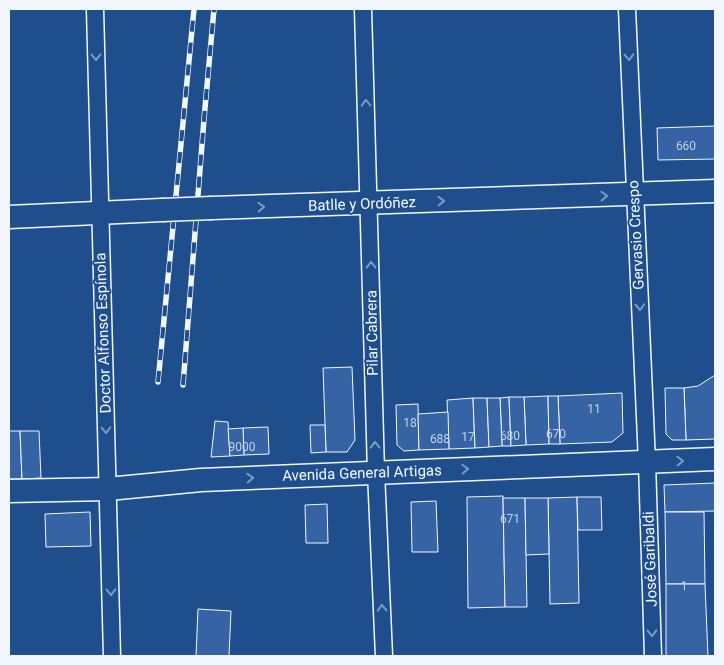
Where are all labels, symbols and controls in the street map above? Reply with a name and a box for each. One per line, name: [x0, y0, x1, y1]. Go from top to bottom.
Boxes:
one-way arrow: [91, 54, 101, 62]
one-way arrow: [624, 54, 634, 62]
one-way arrow: [361, 99, 371, 106]
house number: 660: [676, 139, 696, 153]
street label: Gervasio Crespo: [624, 180, 648, 290]
one-way arrow: [600, 191, 608, 201]
street label: Batlle y Ordóñez: [308, 193, 416, 215]
one-way arrow: [438, 196, 445, 206]
one-way arrow: [258, 202, 265, 212]
street label: Doctor Alfonso Espínola: [91, 252, 115, 414]
one-way arrow: [366, 261, 376, 269]
street label: Pilar Cabrera: [362, 290, 382, 376]
one-way arrow: [634, 303, 645, 311]
house number: 11: [587, 402, 601, 416]
house number: 18: [403, 416, 417, 430]
one-way arrow: [101, 426, 112, 434]
house number: 670: [546, 427, 566, 441]
house number: 680: [500, 429, 520, 443]
house number: 17: [461, 430, 475, 444]
house number: 688: [430, 432, 450, 446]
house number: 9000: [229, 440, 256, 454]
one-way arrow: [370, 441, 380, 448]
one-way arrow: [676, 455, 684, 466]
street label: Avenida General Artigas: [282, 461, 442, 485]
one-way arrow: [461, 464, 469, 474]
one-way arrow: [246, 472, 254, 483]
street label: José Garibaldi: [639, 511, 661, 607]
house number: 671: [500, 512, 520, 526]
house number: 1: [681, 579, 687, 593]
one-way arrow: [105, 589, 116, 597]
one-way arrow: [377, 603, 387, 611]
one-way arrow: [647, 630, 657, 638]

